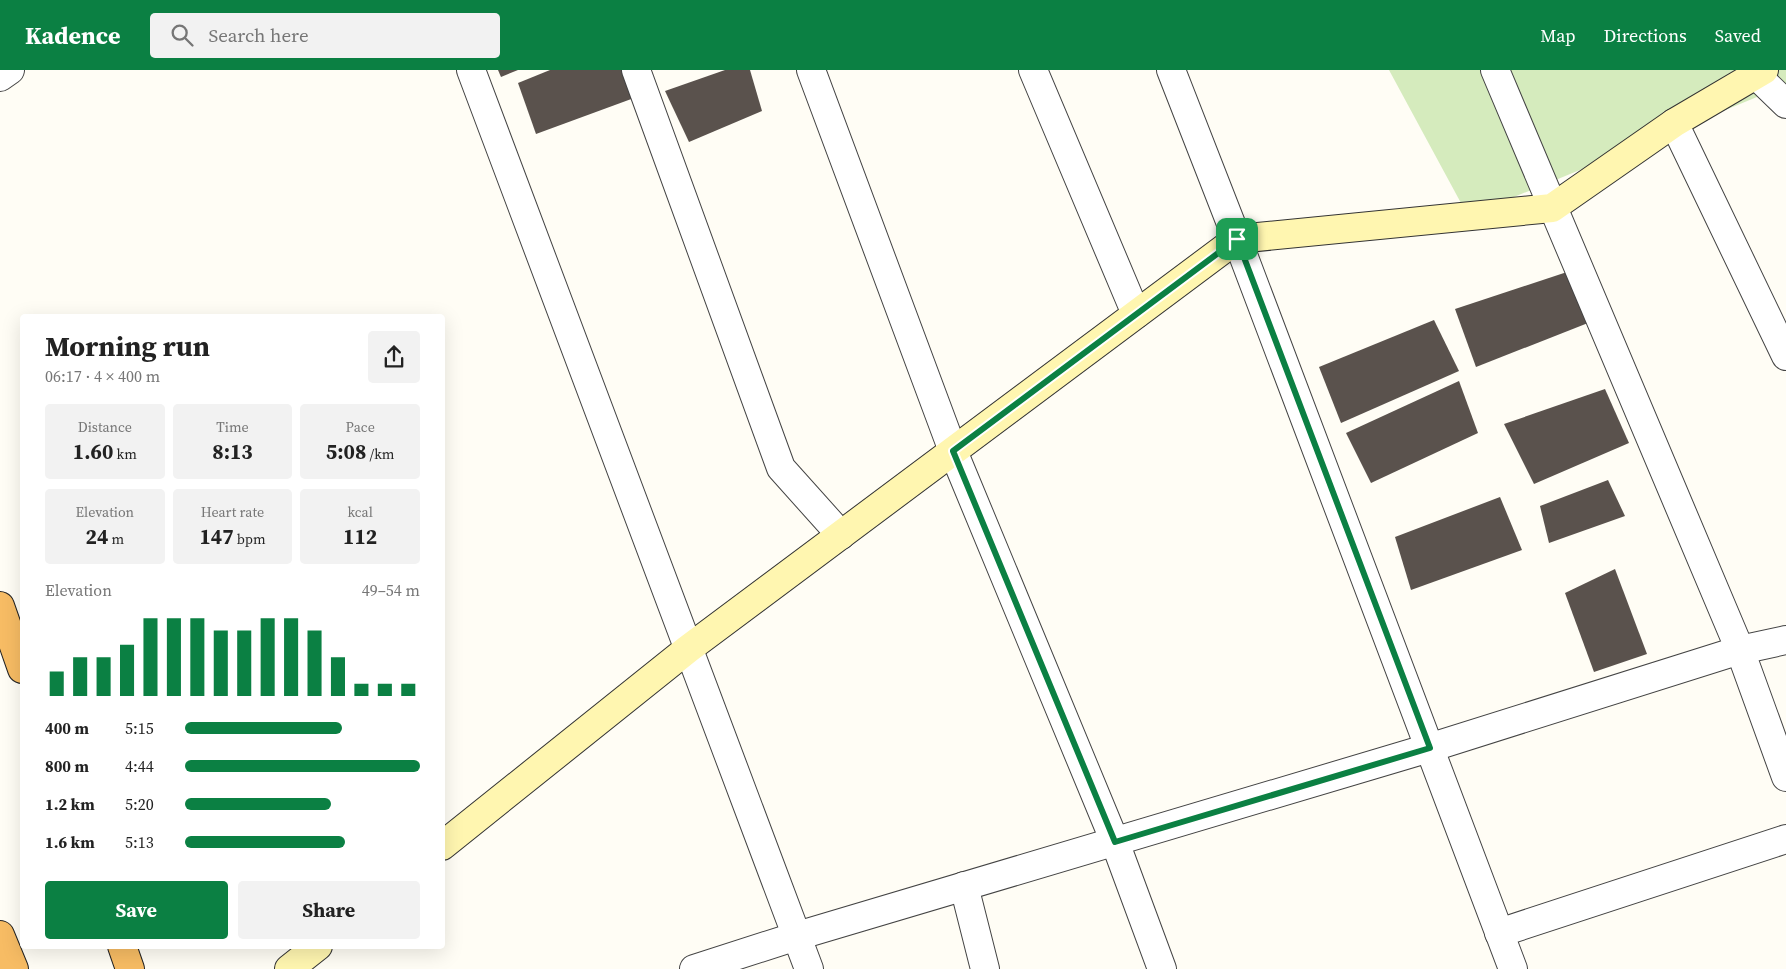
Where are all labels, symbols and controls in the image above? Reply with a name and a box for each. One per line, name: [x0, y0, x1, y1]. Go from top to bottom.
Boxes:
search box: [150, 13, 500, 58]
text: Kadence: [25, 19, 120, 52]
icon: search: [168, 21, 196, 49]
text: Search here: [208, 22, 309, 48]
text: Map: [1540, 23, 1576, 48]
text: Directions: [1604, 23, 1687, 48]
text: Saved: [1715, 23, 1761, 48]
pin: [1216, 218, 1258, 260]
icon: arrive: [1223, 225, 1251, 253]
text: Morning run: [45, 327, 210, 365]
button: share: [368, 331, 420, 383]
text: 06:17 · 4 × 400 m: [45, 365, 160, 387]
text: Distance: [78, 417, 132, 437]
text: Time: [216, 417, 249, 437]
text: Pace: [345, 417, 375, 437]
text: 1.60: [73, 437, 113, 466]
text: 8:13: [212, 437, 253, 466]
text: 5:08: [326, 437, 366, 466]
text: km: [113, 444, 137, 464]
text: /km: [366, 444, 394, 464]
text: Elevation: [76, 502, 134, 522]
text: Heart rate: [201, 502, 264, 522]
text: kcal: [347, 502, 373, 522]
text: 24: [86, 522, 108, 551]
text: 147: [199, 522, 234, 551]
text: 112: [343, 522, 377, 551]
text: m: [108, 529, 124, 549]
text: bpm: [234, 529, 266, 549]
text: Elevation: [45, 579, 112, 601]
text: 49–54 m: [362, 579, 420, 601]
text: 400 m: [45, 717, 89, 739]
text: 5:15: [125, 717, 154, 739]
text: 800 m: [45, 755, 89, 777]
text: 4:44: [125, 755, 154, 777]
text: 1.2 km: [45, 793, 95, 815]
text: 5:20: [125, 793, 154, 815]
text: 1.6 km: [45, 831, 95, 853]
text: 5:13: [125, 831, 154, 853]
button: Save: [45, 881, 228, 939]
button: Share: [238, 881, 420, 939]

